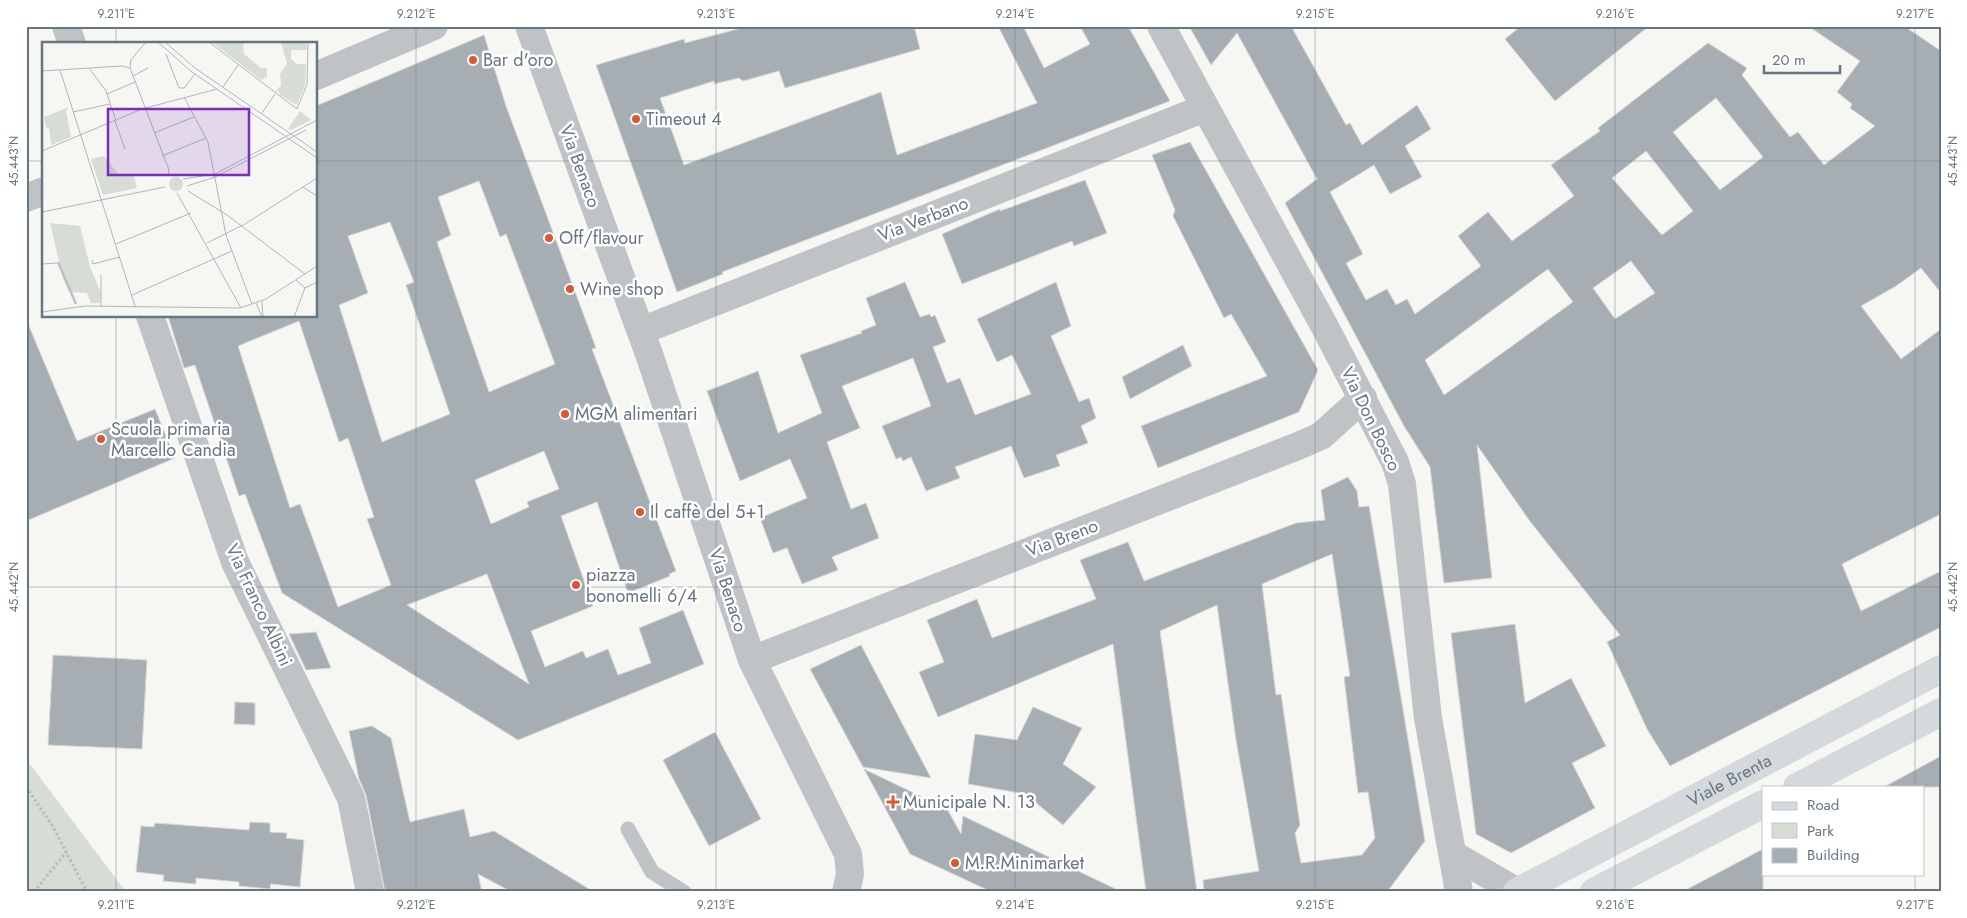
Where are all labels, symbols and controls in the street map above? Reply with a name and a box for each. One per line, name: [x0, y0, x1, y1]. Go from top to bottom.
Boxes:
text: 9.211°E: [97, 5, 135, 23]
text: 9.212°E: [397, 5, 435, 23]
text: 9.213°E: [697, 5, 735, 23]
text: 9.214°E: [996, 5, 1034, 23]
text: 9.215°E: [1296, 5, 1334, 23]
text: 9.216°E: [1596, 5, 1634, 23]
text: 9.217°E: [1896, 5, 1934, 23]
inset map: [42, 42, 318, 318]
scale bar: [1764, 42, 1841, 74]
place label: Bar d'oro: [483, 47, 553, 73]
text: 20 m: [1772, 49, 1806, 71]
marker: Bar d'oro: [467, 54, 479, 66]
place label: Timeout 4: [646, 106, 722, 132]
marker: Timeout 4: [630, 113, 642, 125]
street label: Via Benaco: [553, 121, 607, 211]
text: 45.443°N: [5, 136, 23, 186]
text: 45.443°N: [1944, 136, 1962, 186]
street label: Via Verbano: [874, 190, 972, 248]
place label: Off/flavour: [559, 225, 645, 251]
marker: Off/flavour: [543, 232, 555, 244]
place label: Wine shop: [580, 276, 663, 302]
marker: Wine shop: [564, 283, 576, 295]
street label: Via Don Bosco: [1335, 362, 1408, 476]
place label: MGM alimentari: [575, 401, 698, 427]
marker: MGM alimentari: [559, 408, 571, 420]
place label: Scuola primaria Marcello Candia: [111, 416, 236, 463]
marker: Scuola primaria Marcello Candia: [95, 433, 107, 445]
place label: Il caffè del 5+1: [650, 499, 765, 525]
marker: Il caffè del 5+1: [634, 506, 646, 518]
street label: Via Breno: [1022, 512, 1102, 564]
street label: Via Franco Albini: [219, 539, 299, 671]
street label: Via Benaco: [702, 545, 754, 635]
text: 45.442°N: [5, 562, 23, 612]
place label: piazza bonomelli 6/4: [586, 562, 697, 609]
text: 45.442°N: [1944, 562, 1962, 612]
marker: piazza bonomelli 6/4: [570, 579, 582, 591]
street label: Viale Brenta: [1683, 747, 1776, 813]
legend: [1762, 786, 1924, 876]
place label: Municipale N. 13: [903, 789, 1035, 815]
text: Road: [1807, 794, 1839, 816]
marker: Municipale N. 13: [887, 796, 899, 808]
text: Park: [1807, 820, 1834, 842]
text: Building: [1807, 844, 1859, 866]
place label: M.R.Minimarket: [965, 850, 1085, 876]
marker: M.R.Minimarket: [949, 857, 961, 869]
text: 9.211°E: [97, 896, 135, 914]
text: 9.212°E: [397, 896, 435, 914]
text: 9.213°E: [697, 896, 735, 914]
text: 9.214°E: [996, 896, 1034, 914]
text: 9.215°E: [1296, 896, 1334, 914]
text: 9.216°E: [1596, 896, 1634, 914]
text: 9.217°E: [1896, 896, 1934, 914]

